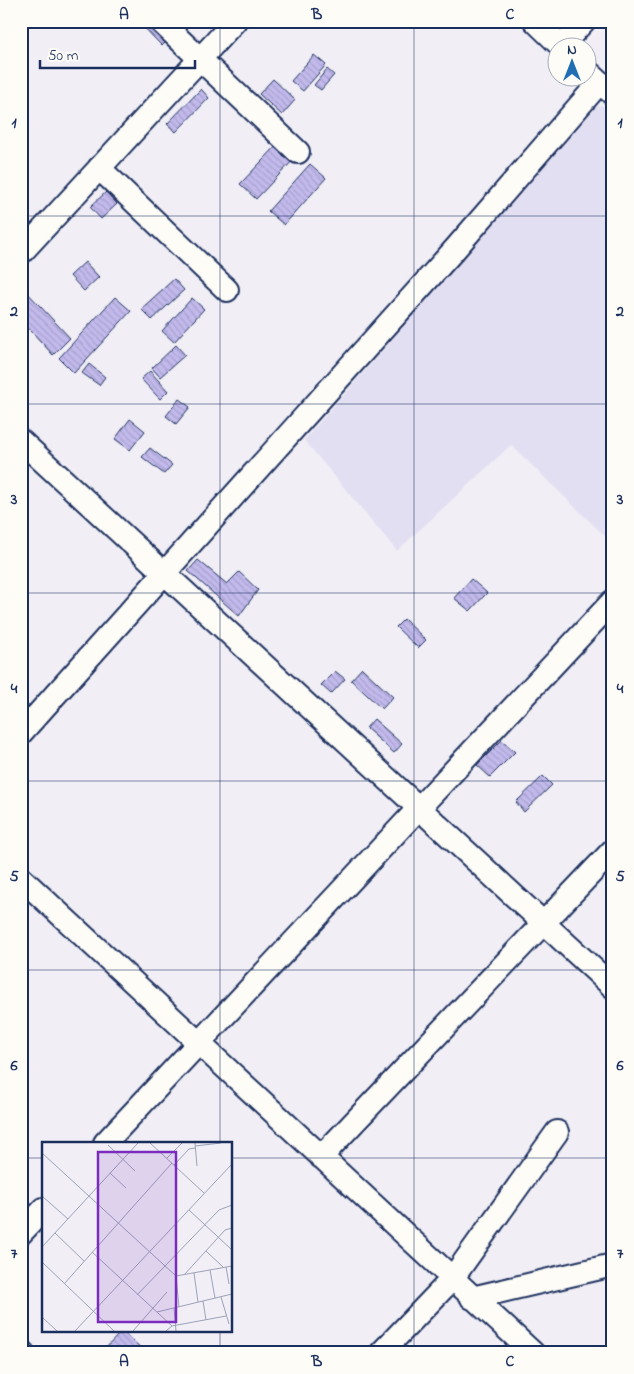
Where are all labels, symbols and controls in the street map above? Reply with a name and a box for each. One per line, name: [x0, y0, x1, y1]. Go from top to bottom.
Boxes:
text: A: [119, 3, 129, 27]
text: B: [311, 3, 323, 27]
text: C: [506, 3, 515, 27]
scale bar: [40, 38, 195, 70]
north arrow: [546, 38, 596, 88]
text: N: [567, 40, 577, 61]
text: 50 m: [48, 45, 79, 67]
text: 1: [11, 111, 17, 135]
text: 1: [617, 111, 623, 135]
text: 2: [9, 300, 18, 324]
text: 2: [615, 300, 624, 324]
text: 3: [10, 488, 18, 512]
text: 3: [616, 488, 624, 512]
text: 4: [10, 677, 18, 701]
text: 4: [616, 677, 624, 701]
text: 5: [9, 865, 19, 889]
text: 5: [615, 865, 625, 889]
text: 6: [9, 1054, 18, 1078]
text: 6: [615, 1054, 624, 1078]
inset map: [42, 1142, 232, 1332]
text: 7: [11, 1242, 18, 1266]
text: 7: [617, 1242, 624, 1266]
text: A: [119, 1350, 129, 1374]
text: B: [311, 1350, 323, 1374]
text: C: [506, 1350, 515, 1374]

